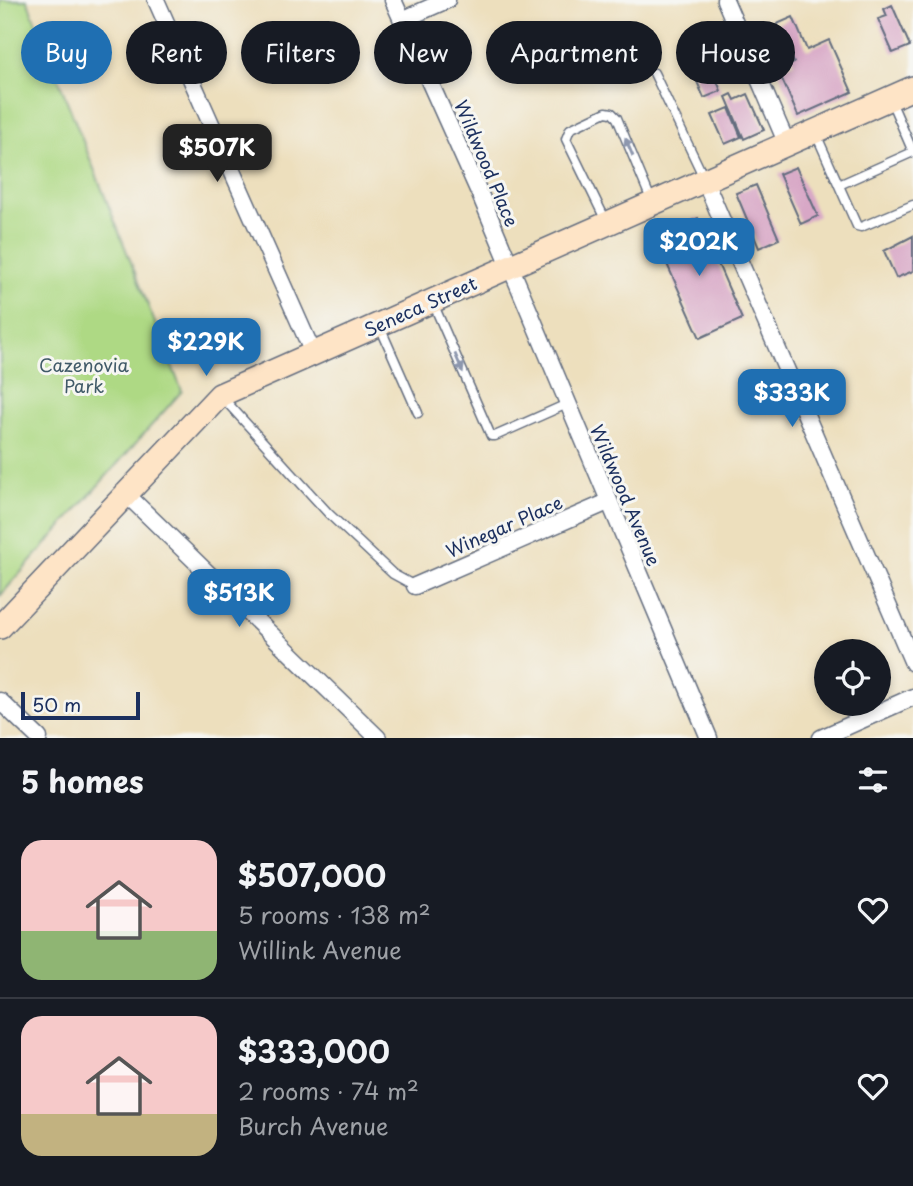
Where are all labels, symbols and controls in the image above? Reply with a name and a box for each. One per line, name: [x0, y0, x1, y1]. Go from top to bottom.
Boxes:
chip: Buy: [21, 21, 112, 84]
chip: Rent: [126, 21, 227, 84]
chip: Filters: [241, 21, 360, 84]
chip: New: [374, 21, 472, 84]
chip: Apartment: [486, 21, 662, 84]
chip: House: [676, 21, 795, 84]
street label: Wildwood Place: [448, 95, 526, 231]
pin: $507K: [168, 124, 266, 184]
text: $507K: [179, 129, 255, 164]
one-way arrow: [623, 136, 634, 157]
pin: $202K: [650, 218, 748, 278]
text: $202K: [660, 223, 738, 258]
street label: Seneca Street: [359, 269, 481, 343]
pin: $229K: [157, 318, 255, 378]
text: $229K: [168, 323, 244, 358]
park label: Cazenovia Park: [39, 351, 130, 399]
one-way arrow: [453, 353, 465, 373]
pin: $333K: [743, 370, 841, 429]
text: $333K: [754, 374, 830, 409]
street label: Wildwood Avenue: [584, 420, 668, 570]
street label: Winegar Place: [441, 488, 567, 564]
pin: $513K: [190, 570, 288, 629]
text: $513K: [203, 574, 275, 609]
map controls: [814, 639, 891, 716]
button: locate: [814, 639, 891, 716]
scale bar: [21, 689, 140, 721]
text: 50 m: [32, 690, 81, 718]
text: 5 homes: [21, 758, 144, 803]
icon: filters: [854, 761, 892, 799]
text: $507,000: [238, 852, 386, 897]
icon: home: [77, 868, 161, 952]
icon: heart: [854, 891, 892, 929]
text: 5 rooms · 138 m²: [238, 897, 431, 932]
text: Willink Avenue: [238, 932, 402, 967]
text: $333,000: [238, 1028, 390, 1073]
icon: home: [77, 1044, 161, 1128]
icon: heart: [854, 1067, 892, 1105]
text: 2 rooms · 74 m²: [238, 1073, 419, 1108]
text: Burch Avenue: [238, 1108, 388, 1143]

